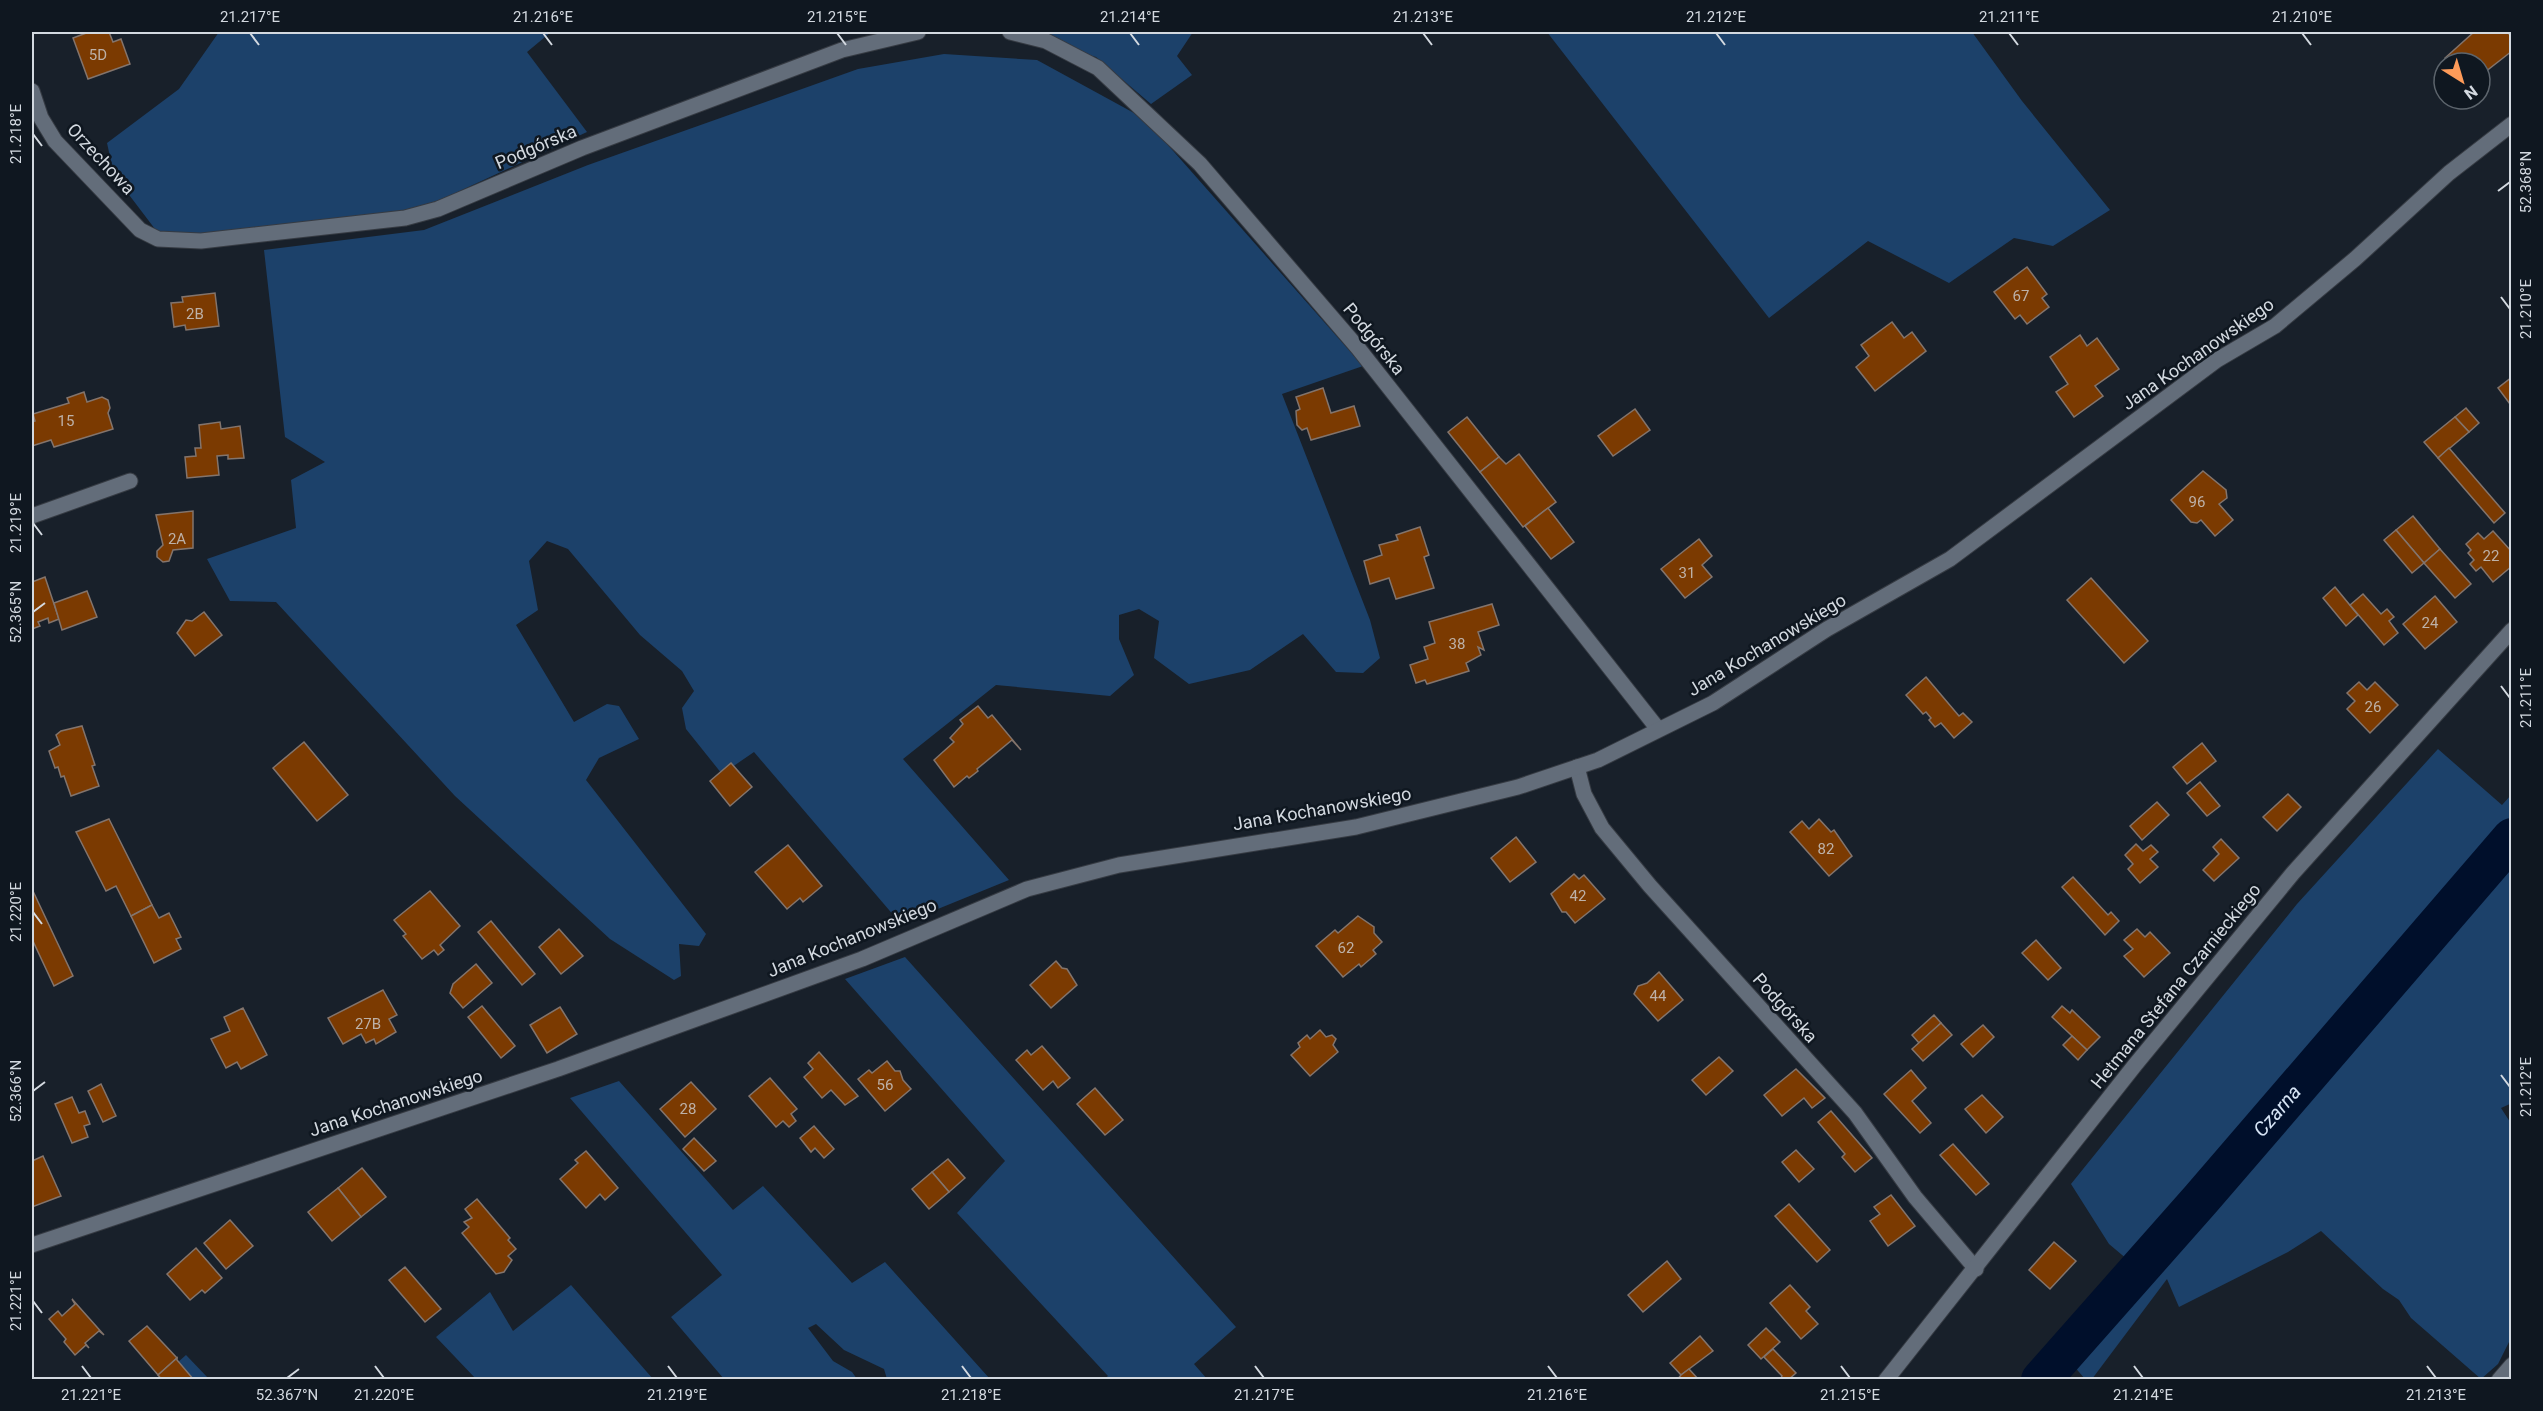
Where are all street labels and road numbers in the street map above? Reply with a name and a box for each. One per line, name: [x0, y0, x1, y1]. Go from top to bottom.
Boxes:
street label: Orzechowa: [63, 119, 140, 199]
street label: Podgórska: [492, 120, 580, 173]
street label: Jana Kochanowskiego: [2118, 293, 2278, 414]
street label: Podgórska: [1339, 299, 1410, 379]
street label: Jana Kochanowskiego: [1684, 589, 1850, 700]
street label: Jana Kochanowskiego: [1231, 782, 1413, 835]
street label: Hetmana Stefana Czarnieckiego: [2086, 879, 2265, 1092]
street label: Jana Kochanowskiego: [764, 894, 940, 981]
street label: Podgórska: [1749, 969, 1822, 1047]
street label: Jana Kochanowskiego: [307, 1065, 485, 1140]

